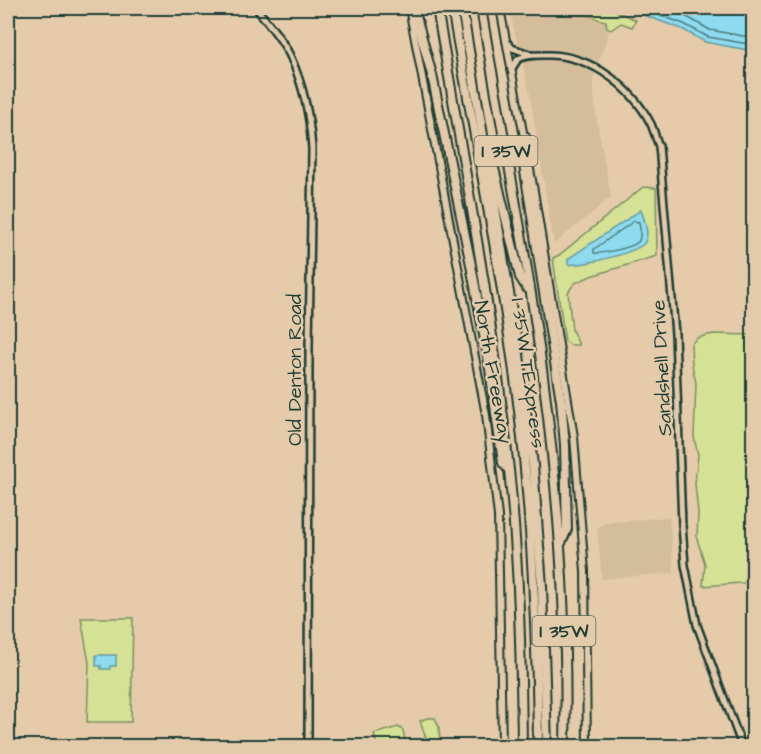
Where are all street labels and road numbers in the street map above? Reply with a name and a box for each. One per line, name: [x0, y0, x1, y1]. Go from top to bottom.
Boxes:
road number: I 35W: [474, 136, 538, 166]
street label: Old Denton Road: [281, 294, 309, 446]
street label: I 35W TEXpress: [504, 296, 552, 450]
street label: North Freeway: [466, 299, 519, 446]
street label: Sandshell Drive: [644, 299, 680, 437]
road number: I 35W: [532, 616, 596, 646]

